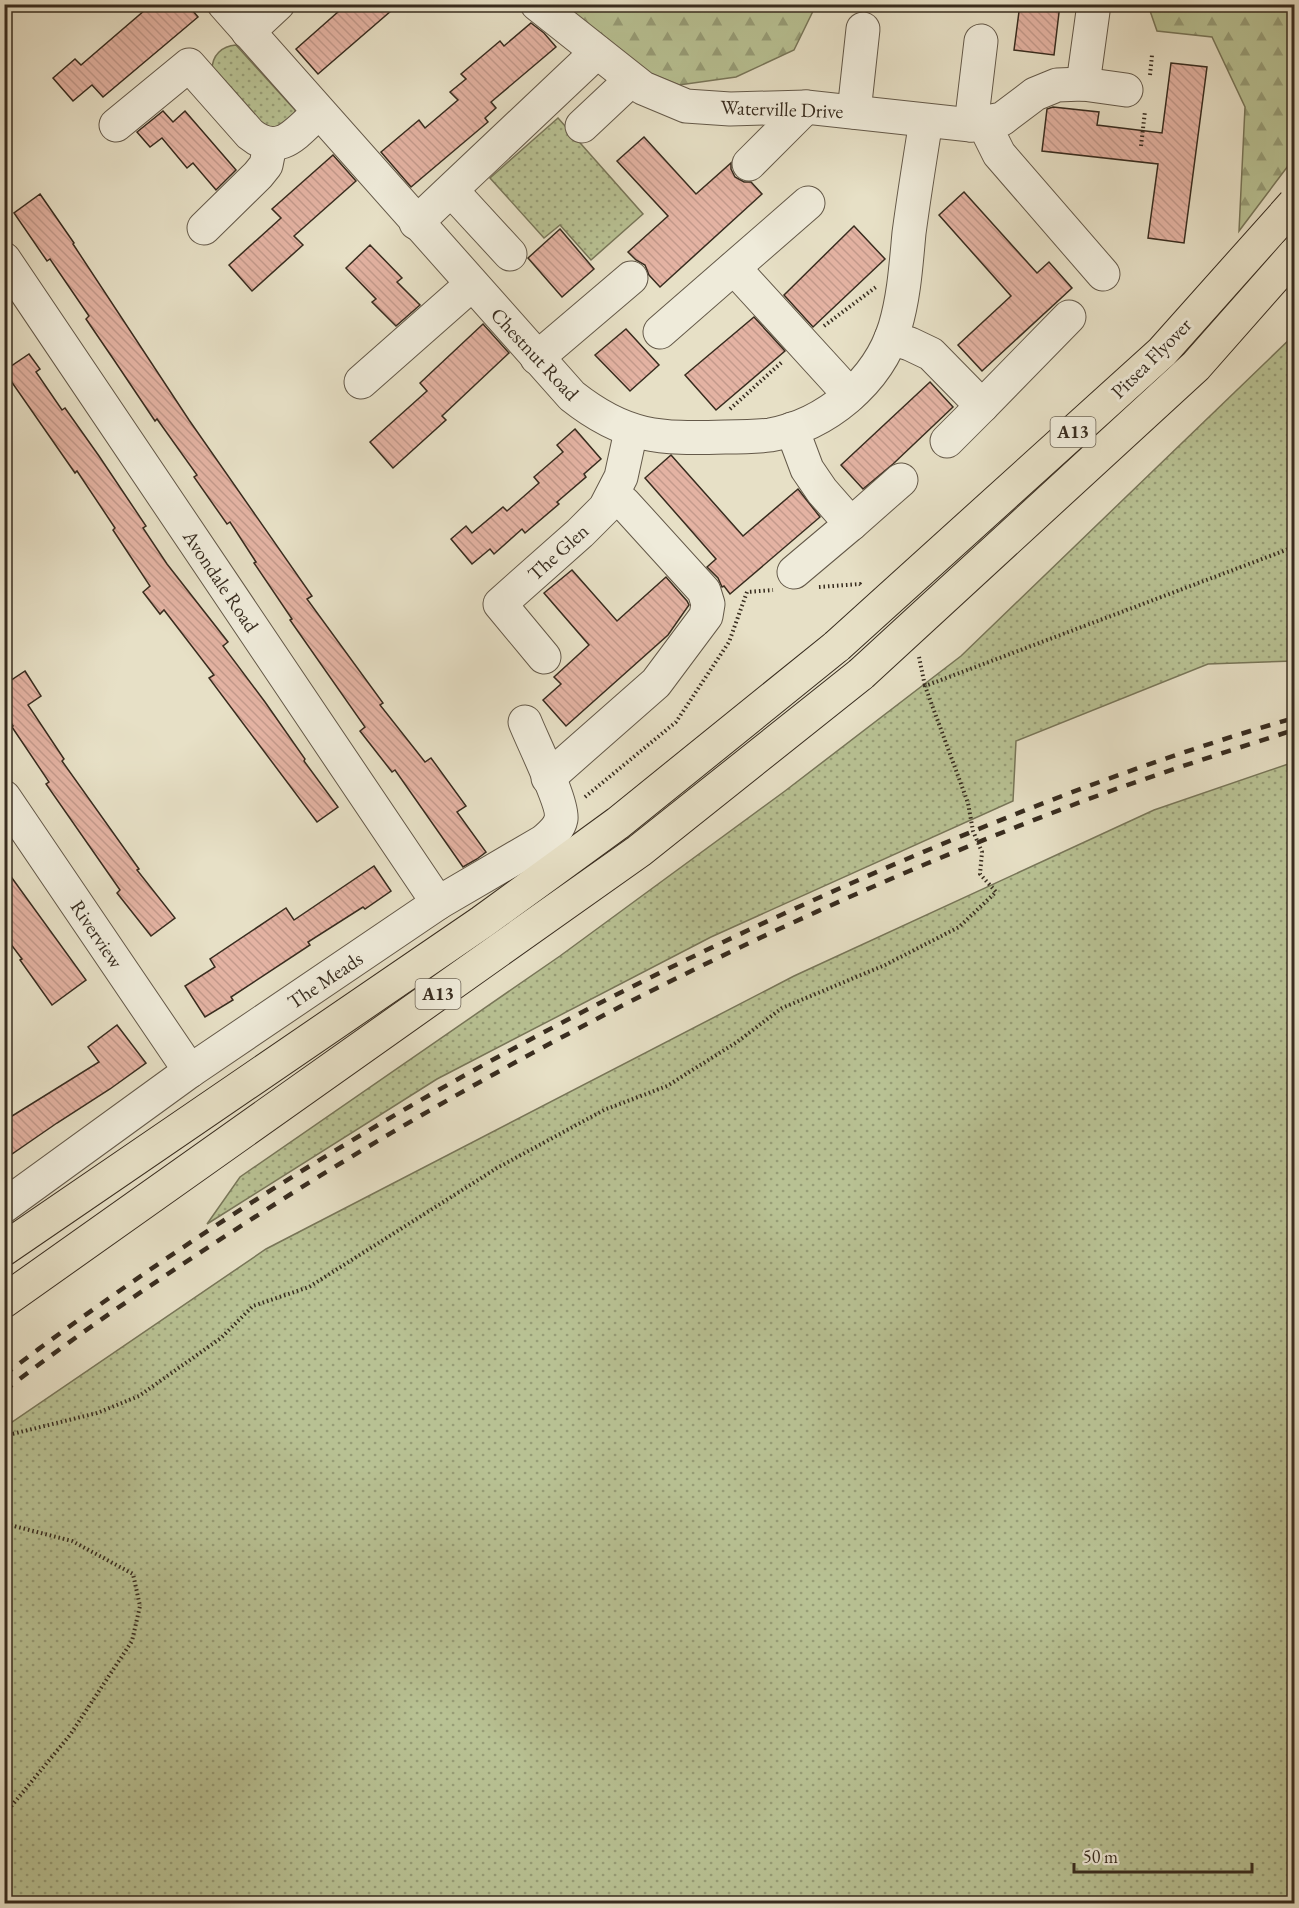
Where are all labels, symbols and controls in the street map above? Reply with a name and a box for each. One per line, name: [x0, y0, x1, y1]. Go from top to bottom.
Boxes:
street label: Waterville Drive: [720, 94, 844, 124]
street label: Chestnut Road: [485, 302, 585, 407]
street label: Pitsea Flyover: [1105, 312, 1197, 404]
road number: A13: [1050, 417, 1096, 447]
street label: The Glen: [522, 518, 594, 586]
street label: Avondale Road: [177, 524, 265, 638]
street label: Riverview: [65, 895, 129, 973]
street label: The Meads: [282, 945, 368, 1015]
road number: A13: [416, 979, 460, 1009]
scale bar: [1074, 1836, 1252, 1874]
text: 50 m: [1083, 1845, 1118, 1868]

